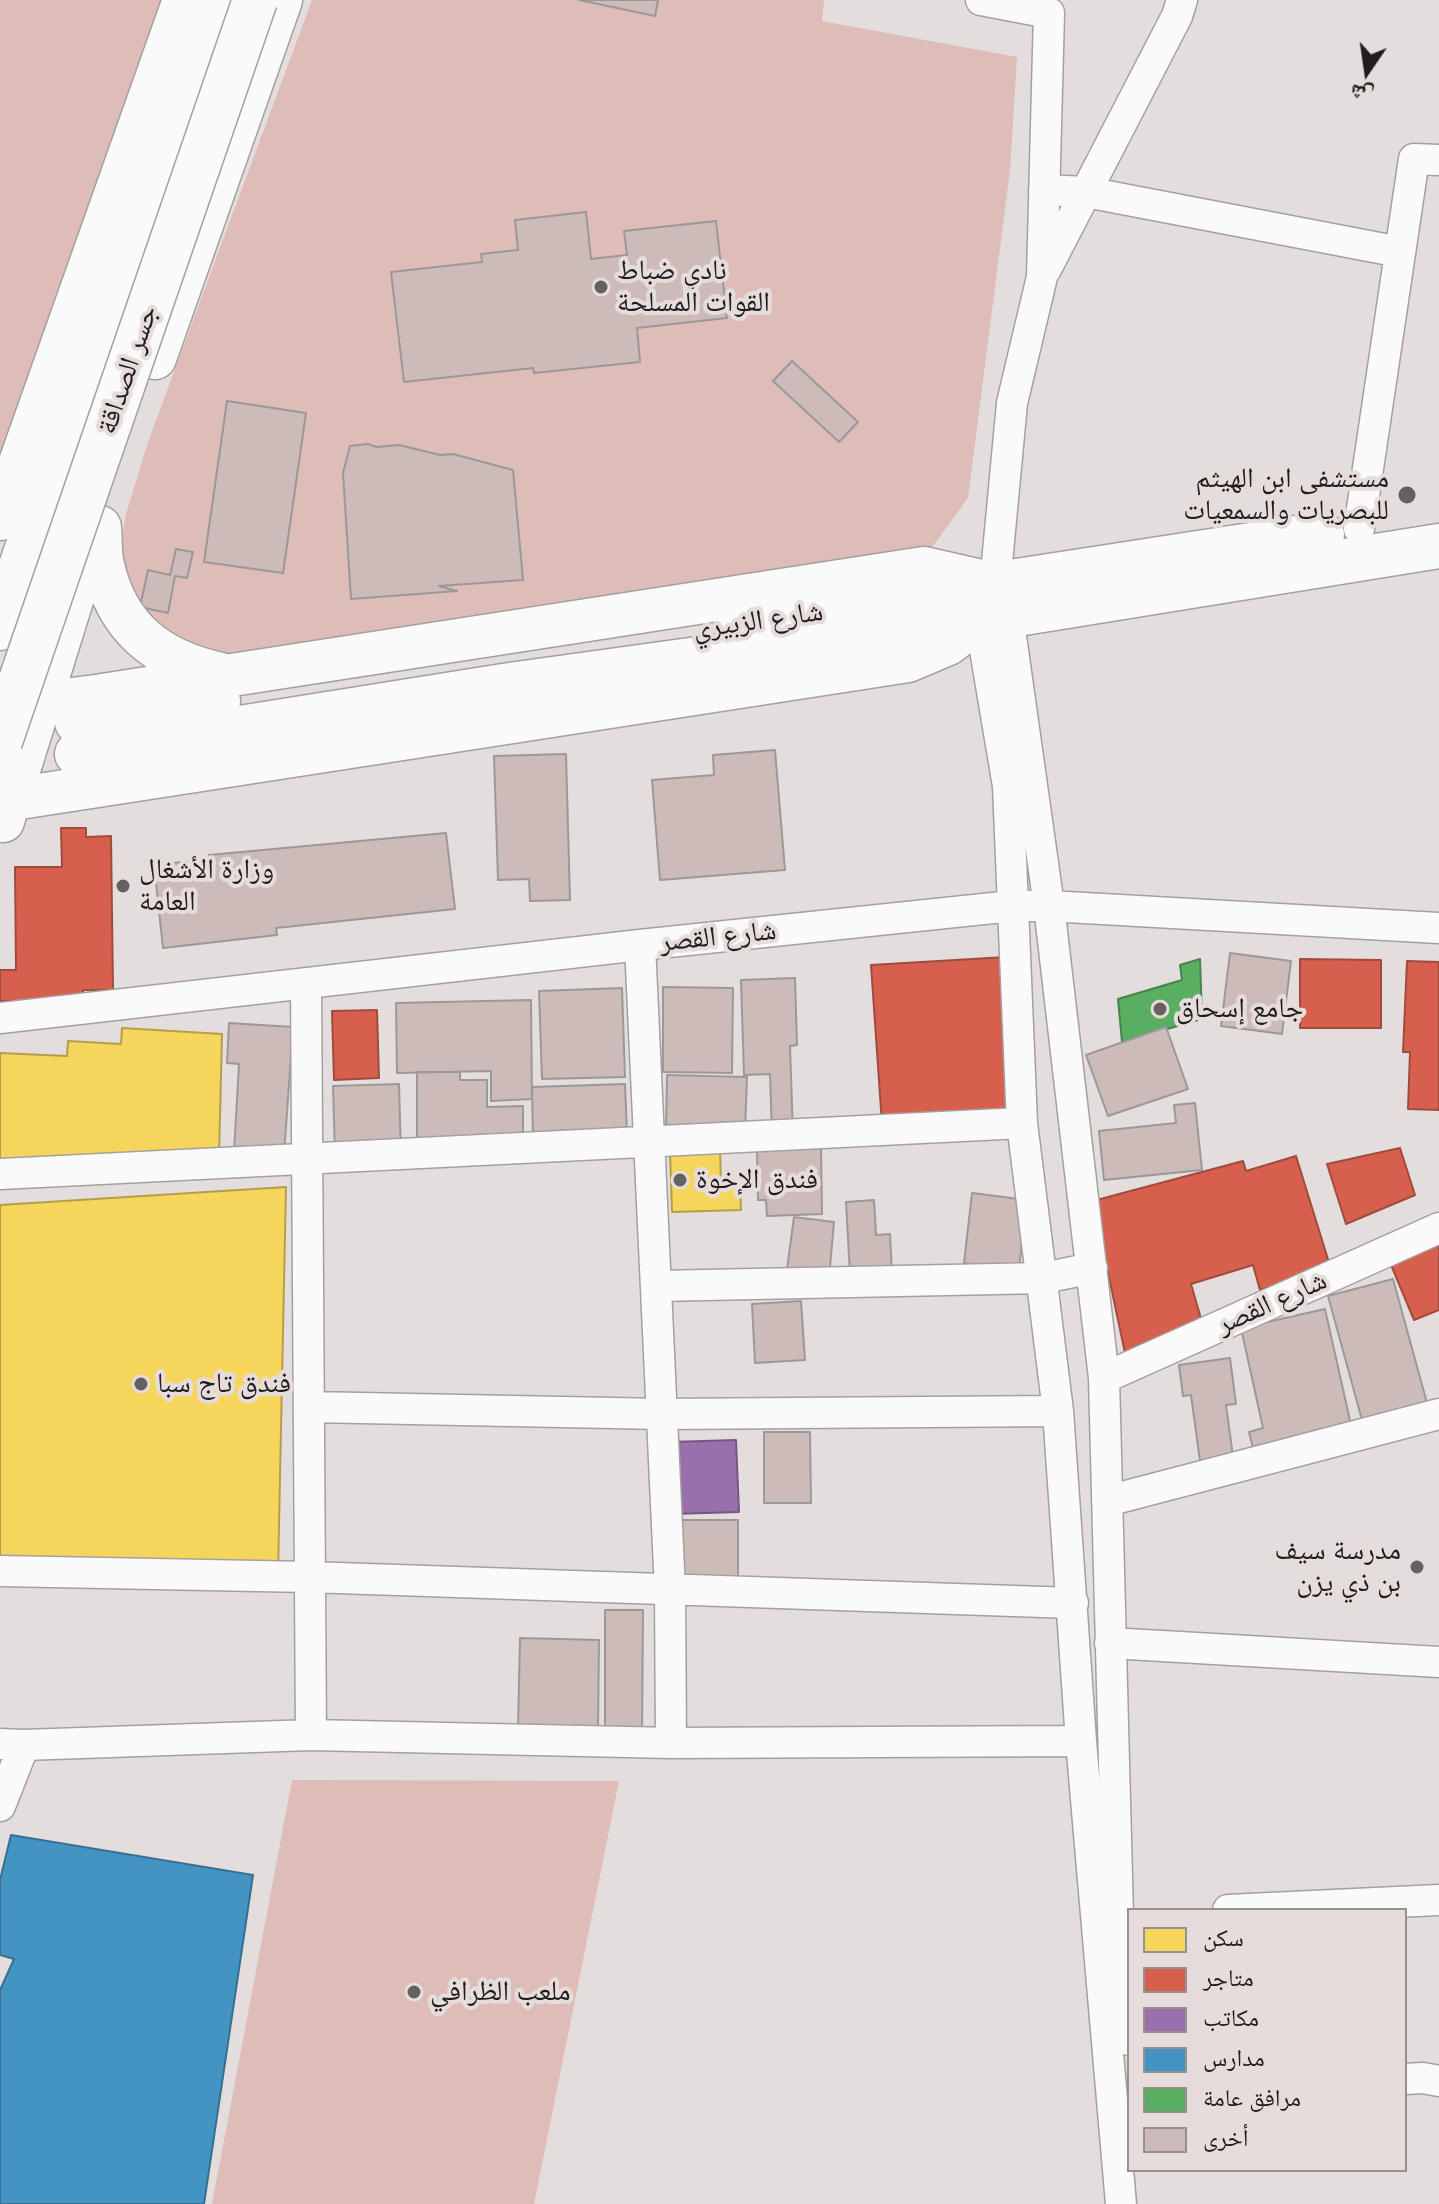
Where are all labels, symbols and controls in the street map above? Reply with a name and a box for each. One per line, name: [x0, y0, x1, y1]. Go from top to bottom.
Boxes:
north arrow: [1327, 32, 1407, 112]
text: ش: [1347, 78, 1376, 113]
place label: نادي ضباط القوات المسلحة: [617, 254, 770, 320]
marker: نادي ضباط القوات المسلحة: [592, 278, 610, 296]
street label: جسر الصداقة: [90, 301, 166, 439]
place label: مستشفى ابن الهيثم للبصريات والسمعيات: [1183, 462, 1389, 528]
marker: مستشفى ابن الهيثم للبصريات والسمعيات: [1396, 484, 1418, 506]
street label: شارع الزبيري: [691, 595, 825, 647]
place label: وزارة الأشغال العامة: [139, 853, 274, 919]
marker: وزارة الأشغال العامة: [114, 877, 132, 895]
street label: شارع القصر: [658, 914, 778, 960]
place label: جامع إسحاق: [1176, 992, 1303, 1026]
marker: جامع إسحاق: [1151, 1000, 1169, 1018]
place label: فندق الإخوة: [696, 1163, 818, 1197]
marker: فندق الإخوة: [671, 1171, 689, 1189]
street label: شارع القصر: [1212, 1264, 1332, 1342]
place label: فندق تاج سبا: [157, 1367, 291, 1401]
marker: فندق تاج سبا: [132, 1375, 150, 1393]
place label: مدرسة سيف بن ذي يزن: [1274, 1534, 1401, 1600]
marker: مدرسة سيف بن ذي يزن: [1408, 1558, 1426, 1576]
legend: [1127, 1908, 1407, 2172]
text: سكن: [1203, 1920, 1244, 1953]
text: متاجر: [1203, 1960, 1254, 1993]
place label: ملعب الظرافي: [430, 1975, 571, 2009]
marker: ملعب الظرافي: [405, 1983, 423, 2001]
text: مكاتب: [1203, 2000, 1259, 2033]
text: مدارس: [1203, 2040, 1265, 2073]
text: مرافق عامة: [1203, 2080, 1301, 2113]
text: أخرى: [1203, 2120, 1249, 2153]

